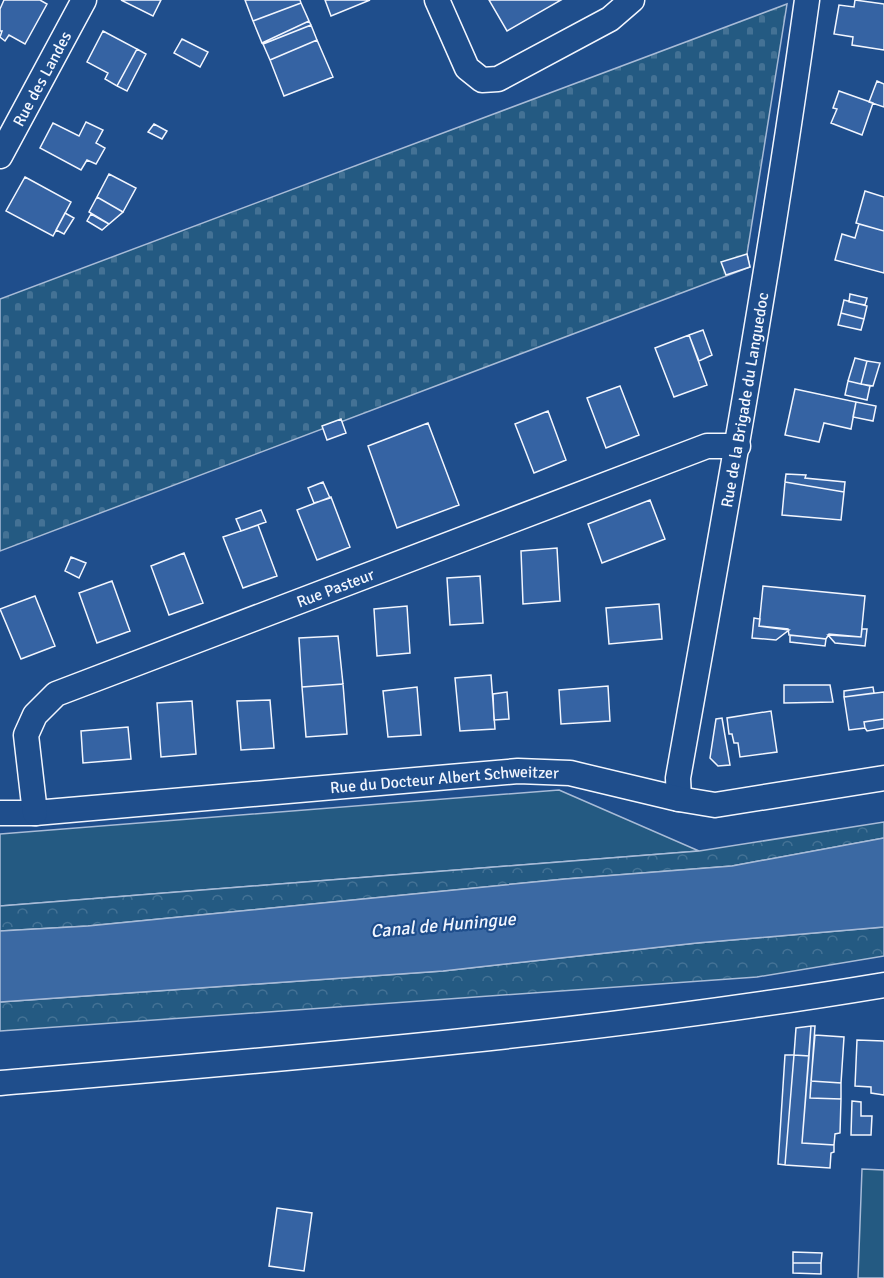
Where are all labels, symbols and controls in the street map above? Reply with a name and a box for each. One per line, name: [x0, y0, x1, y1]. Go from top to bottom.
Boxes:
street label: Rue des Landes: [9, 28, 76, 130]
street label: Rue de la Brigade du Languedoc: [717, 291, 773, 509]
street label: Rue Pasteur: [294, 565, 377, 612]
street label: Rue du Docteur Albert Schweitzer: [329, 762, 559, 798]
water label: Canal de Huningue: [370, 908, 517, 942]

